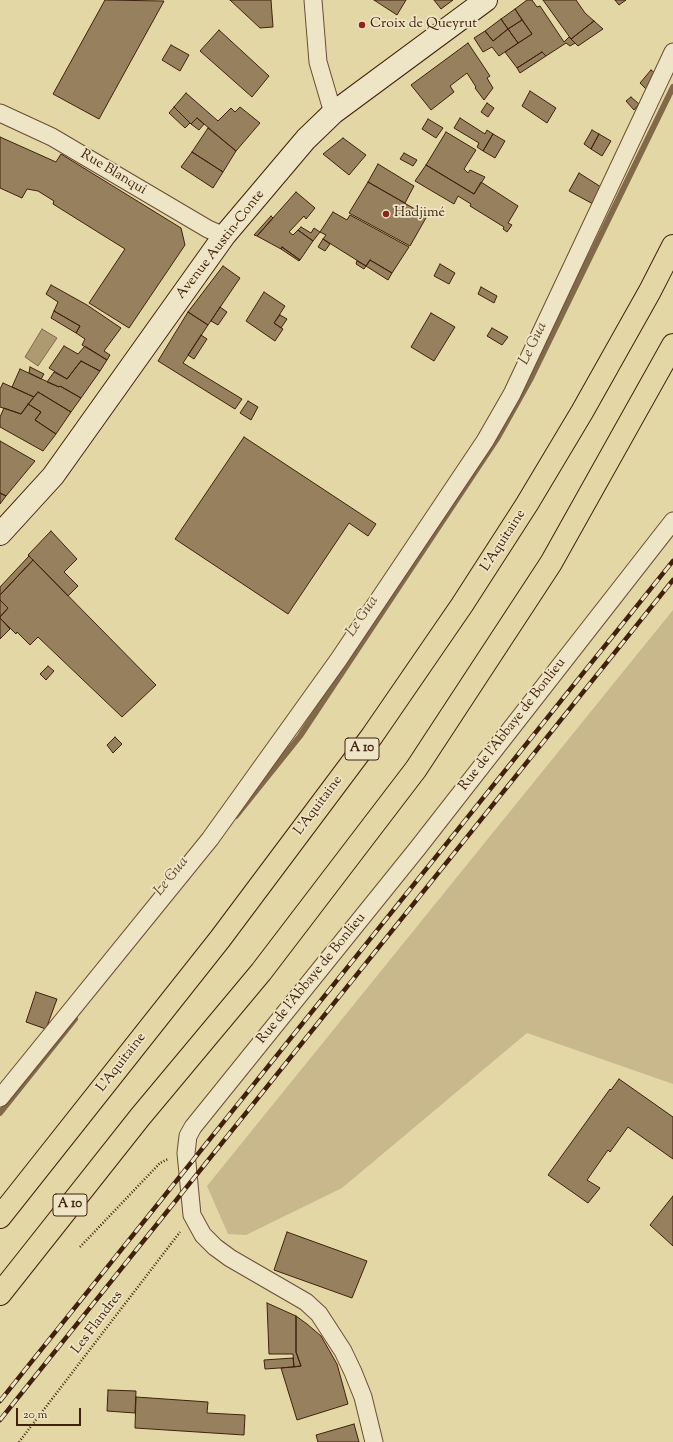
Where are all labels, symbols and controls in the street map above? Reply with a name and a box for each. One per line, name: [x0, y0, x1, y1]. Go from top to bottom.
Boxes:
place label: Croix de Queyrut: [370, 17, 477, 33]
marker: Croix de Queyrut: [357, 20, 367, 30]
street label: Rue Blanqui: [77, 147, 149, 199]
street label: Avenue Austin-Conte: [173, 187, 269, 303]
place label: Hadjimé: [394, 206, 445, 222]
marker: Hadjimé: [381, 209, 391, 219]
water label: Le Gua: [516, 320, 552, 368]
street label: L'Aquitaine: [478, 507, 530, 575]
water label: Le Gua: [343, 593, 383, 641]
street label: Rue de l'Abbaye de Bonlieu: [456, 655, 570, 795]
road number: A 10: [345, 738, 379, 760]
street label: L'Aquitaine: [291, 773, 347, 839]
water label: Le Gua: [151, 854, 193, 900]
street label: Rue de l'Abbaye de Bonlieu: [254, 910, 370, 1048]
street label: L'Aquitaine: [94, 1030, 150, 1096]
road number: A 10: [53, 1194, 87, 1216]
street label: Les Flandres: [69, 1288, 127, 1358]
scale bar: [18, 1400, 83, 1426]
text: 20 m: [23, 1406, 47, 1424]

